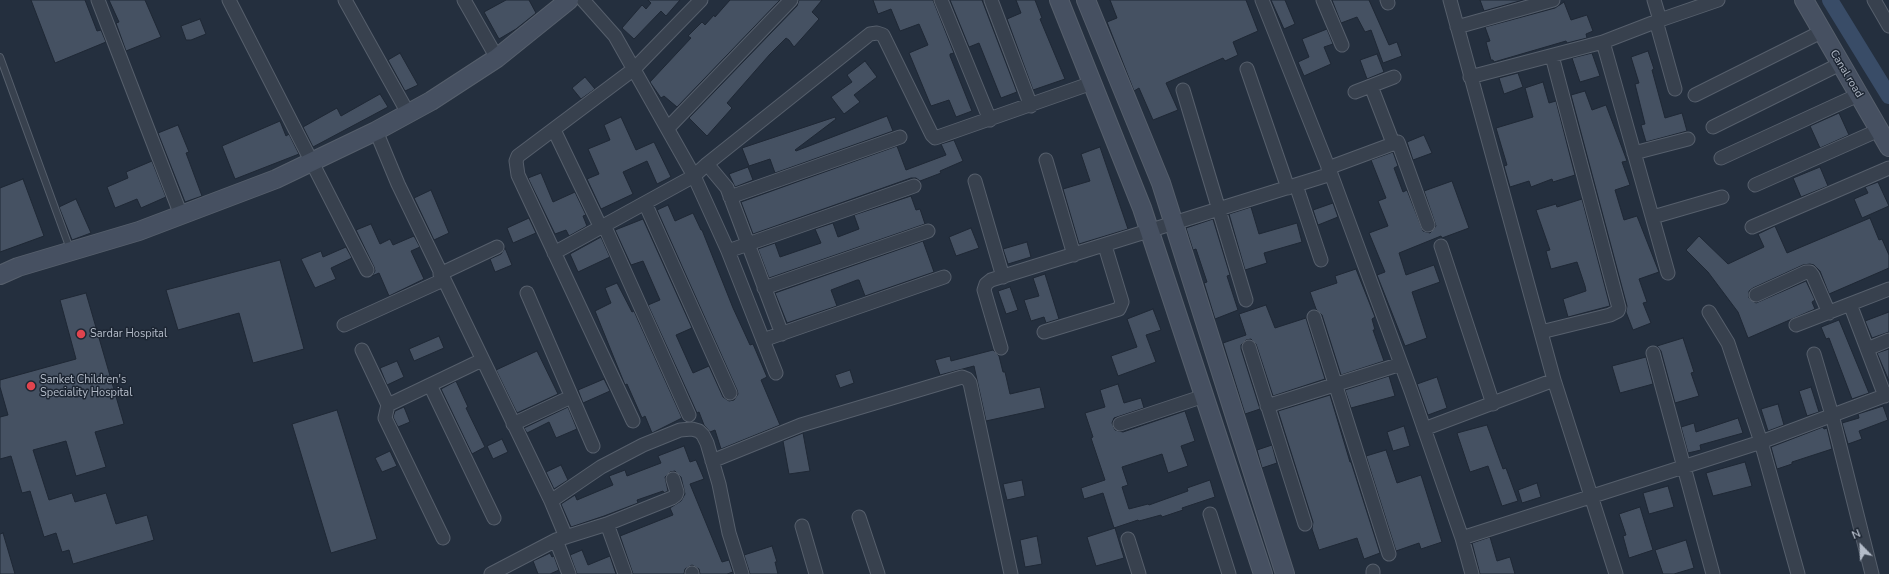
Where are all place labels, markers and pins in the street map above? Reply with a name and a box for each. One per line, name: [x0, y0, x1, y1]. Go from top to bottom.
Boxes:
place label: Sardar Hospital: [90, 327, 167, 341]
marker: Sardar Hospital: [75, 328, 87, 340]
place label: Sanket Children's Speciality Hospital: [40, 373, 132, 399]
marker: Sanket Children's Speciality Hospital: [25, 380, 37, 392]

